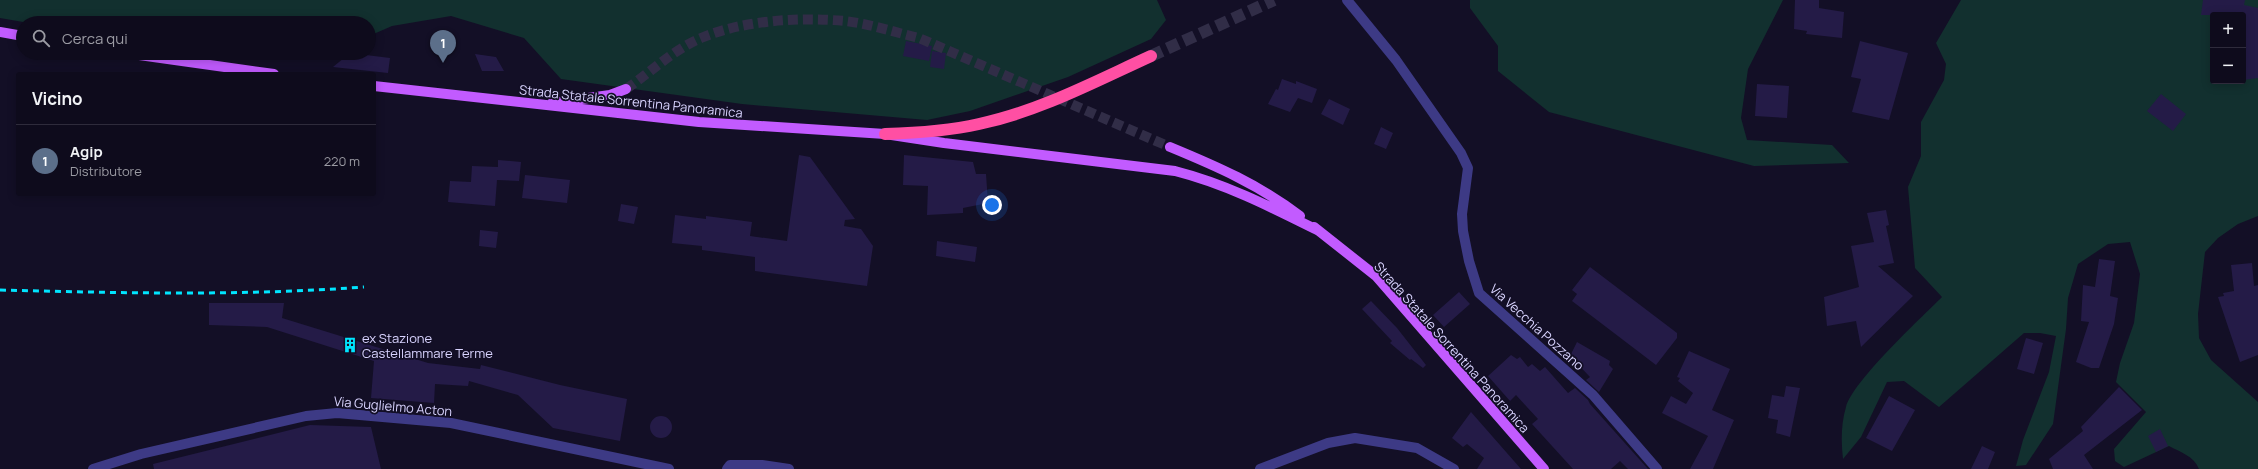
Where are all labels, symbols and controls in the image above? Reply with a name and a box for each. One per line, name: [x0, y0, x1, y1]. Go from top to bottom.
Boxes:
map controls: [2210, 12, 2246, 84]
button: +: [2210, 12, 2246, 48]
search box: [16, 16, 376, 60]
icon: search: [30, 27, 52, 49]
text: Cerca qui: [62, 28, 128, 49]
pin: 1: [430, 30, 456, 63]
button: −: [2210, 48, 2246, 84]
street label: Strada Statale Sorrentina Panoramica: [518, 80, 744, 122]
text: Vicino: [32, 87, 83, 110]
text: Agip: [70, 141, 103, 162]
text: 1: [42, 152, 48, 170]
text: 220 m: [324, 152, 360, 170]
text: Distributore: [70, 162, 142, 180]
your location: [982, 195, 1002, 215]
street label: Strada Statale Sorrentina Panoramica: [1370, 258, 1534, 436]
street label: Via Vecchia Pozzano: [1486, 280, 1588, 374]
place label: ex Stazione Castellammare Terme: [362, 329, 493, 362]
building icon: ex Stazione Castellammare Terme: [341, 336, 359, 354]
street label: Via Guglielmo Acton: [333, 392, 453, 420]

